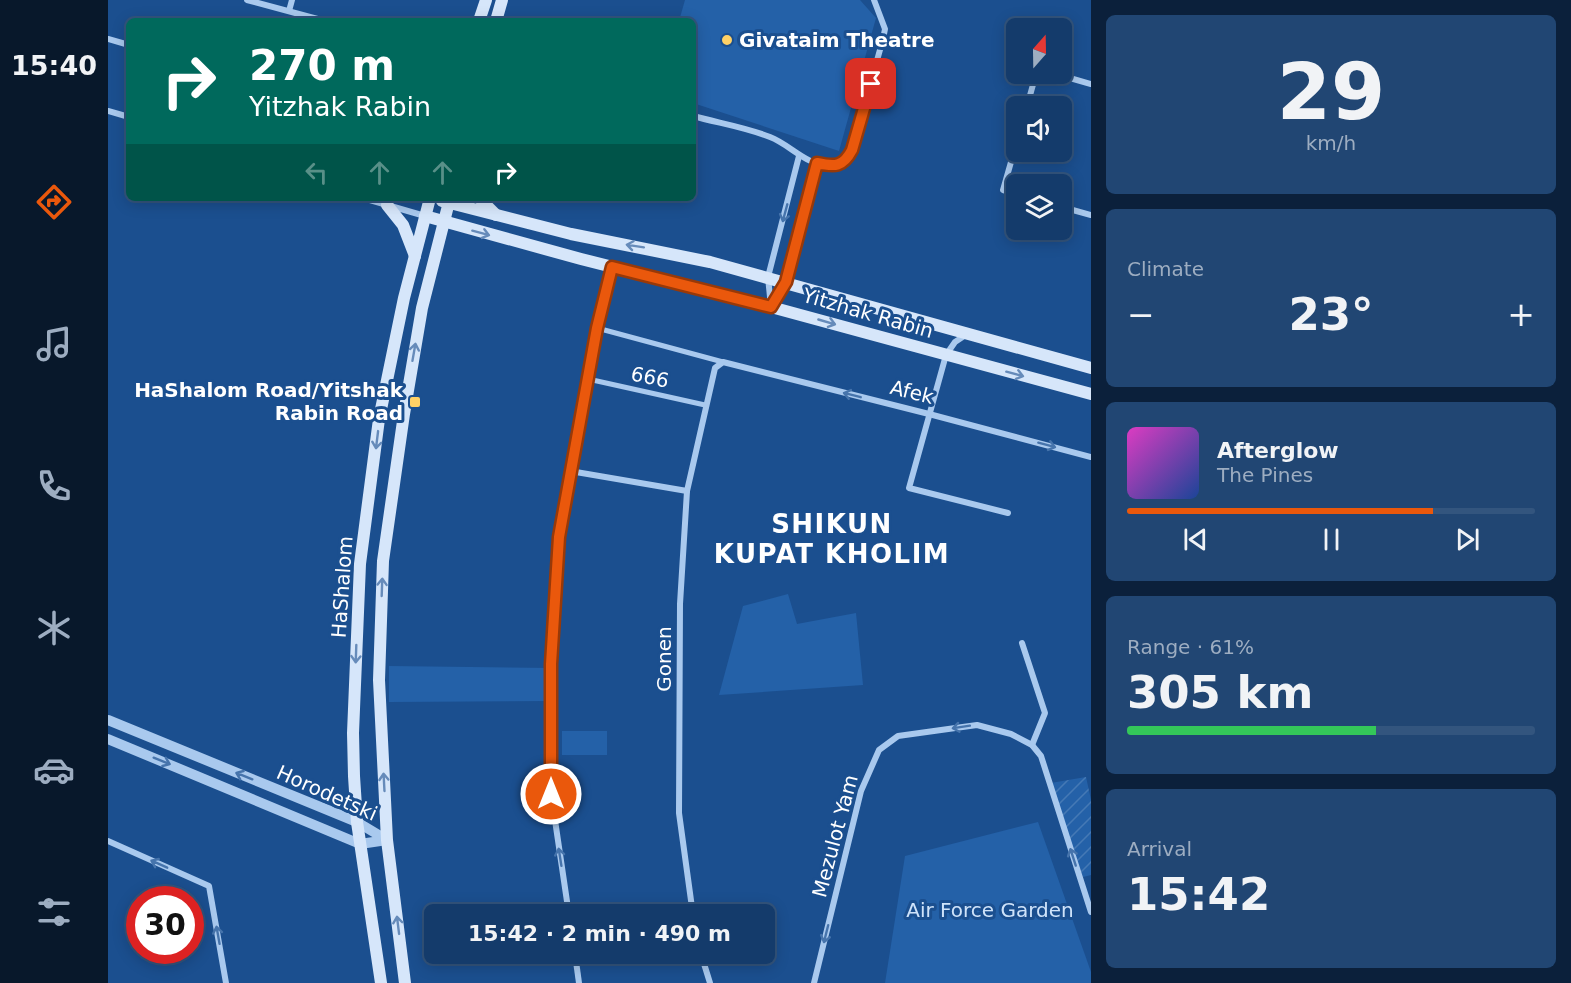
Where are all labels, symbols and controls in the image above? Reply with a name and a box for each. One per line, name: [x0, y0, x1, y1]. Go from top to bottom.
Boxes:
north arrow: [1006, 18, 1072, 84]
map controls: [1006, 18, 1072, 240]
place label: Givataim Theatre: [739, 28, 934, 52]
marker: Givataim Theatre: [720, 33, 734, 47]
text: 270 m: [249, 41, 395, 90]
icon: right: [150, 42, 228, 120]
text: 29: [1277, 47, 1385, 137]
text: 15:40: [11, 50, 97, 81]
pin: [845, 58, 896, 109]
icon: arrive: [854, 67, 887, 100]
text: Yitzhak Rabin: [249, 91, 431, 122]
button: sound: [1006, 96, 1072, 162]
text: km/h: [1306, 131, 1356, 155]
icon: left: [300, 156, 333, 189]
icon: ahead: [363, 156, 396, 189]
icon: ahead: [426, 156, 459, 189]
icon: right: [489, 156, 522, 189]
button: layers: [1006, 174, 1072, 240]
icon: directions: [33, 181, 75, 223]
one-way arrow: [778, 203, 790, 222]
one-way arrow: [471, 227, 490, 239]
one-way arrow: [626, 241, 646, 252]
text: Climate: [1127, 257, 1204, 281]
street label: Yitzhak Rabin: [799, 283, 936, 343]
text: 23°: [1288, 288, 1374, 341]
text: −: [1127, 295, 1155, 334]
text: +: [1507, 295, 1535, 334]
one-way arrow: [817, 317, 836, 328]
icon: music: [33, 323, 75, 365]
one-way arrow: [409, 343, 420, 363]
street label: 666: [629, 361, 671, 393]
one-way arrow: [1005, 368, 1024, 380]
street label: Afek: [888, 375, 937, 409]
place label: HaShalom Road/Yitshak Rabin Road: [134, 378, 404, 425]
one-way arrow: [843, 388, 862, 400]
marker: HaShalom Road/Yitshak Rabin Road: [408, 395, 422, 409]
one-way arrow: [371, 429, 382, 449]
text: Afterglow: [1217, 438, 1339, 463]
one-way arrow: [1037, 440, 1056, 452]
text: The Pines: [1217, 463, 1313, 487]
icon: phone: [33, 465, 75, 507]
district label: SHIKUN KUPAT KHOLIM: [714, 509, 950, 569]
icon: previous: [1179, 523, 1212, 556]
icon: pause: [1315, 523, 1348, 556]
icon: next: [1451, 523, 1484, 556]
street label: HaShalom: [326, 535, 358, 639]
one-way arrow: [377, 577, 388, 597]
icon: climate: [33, 607, 75, 649]
street label: Gonen: [652, 626, 676, 692]
text: Range · 61%: [1127, 635, 1254, 659]
one-way arrow: [351, 644, 362, 664]
text: 305 km: [1127, 666, 1313, 719]
one-way arrow: [952, 722, 971, 733]
icon: car: [33, 749, 75, 791]
one-way arrow: [153, 757, 171, 768]
street label: Horodetski: [273, 760, 381, 826]
position arrow: [519, 762, 583, 826]
one-way arrow: [236, 770, 254, 781]
one-way arrow: [378, 772, 389, 792]
street label: Mezulot Yam: [807, 772, 863, 900]
text: Arrival: [1127, 837, 1192, 861]
one-way arrow: [555, 848, 566, 868]
one-way arrow: [1067, 848, 1078, 867]
one-way arrow: [150, 857, 168, 869]
text: 15:42: [1127, 868, 1270, 921]
speed limit sign: 30: [126, 886, 204, 964]
icon: filters: [33, 891, 75, 933]
park label: Air Force Garden: [906, 898, 1074, 922]
one-way arrow: [392, 916, 403, 935]
text: 15:42 · 2 min · 490 m: [468, 921, 731, 946]
one-way arrow: [819, 924, 831, 943]
one-way arrow: [212, 925, 223, 945]

